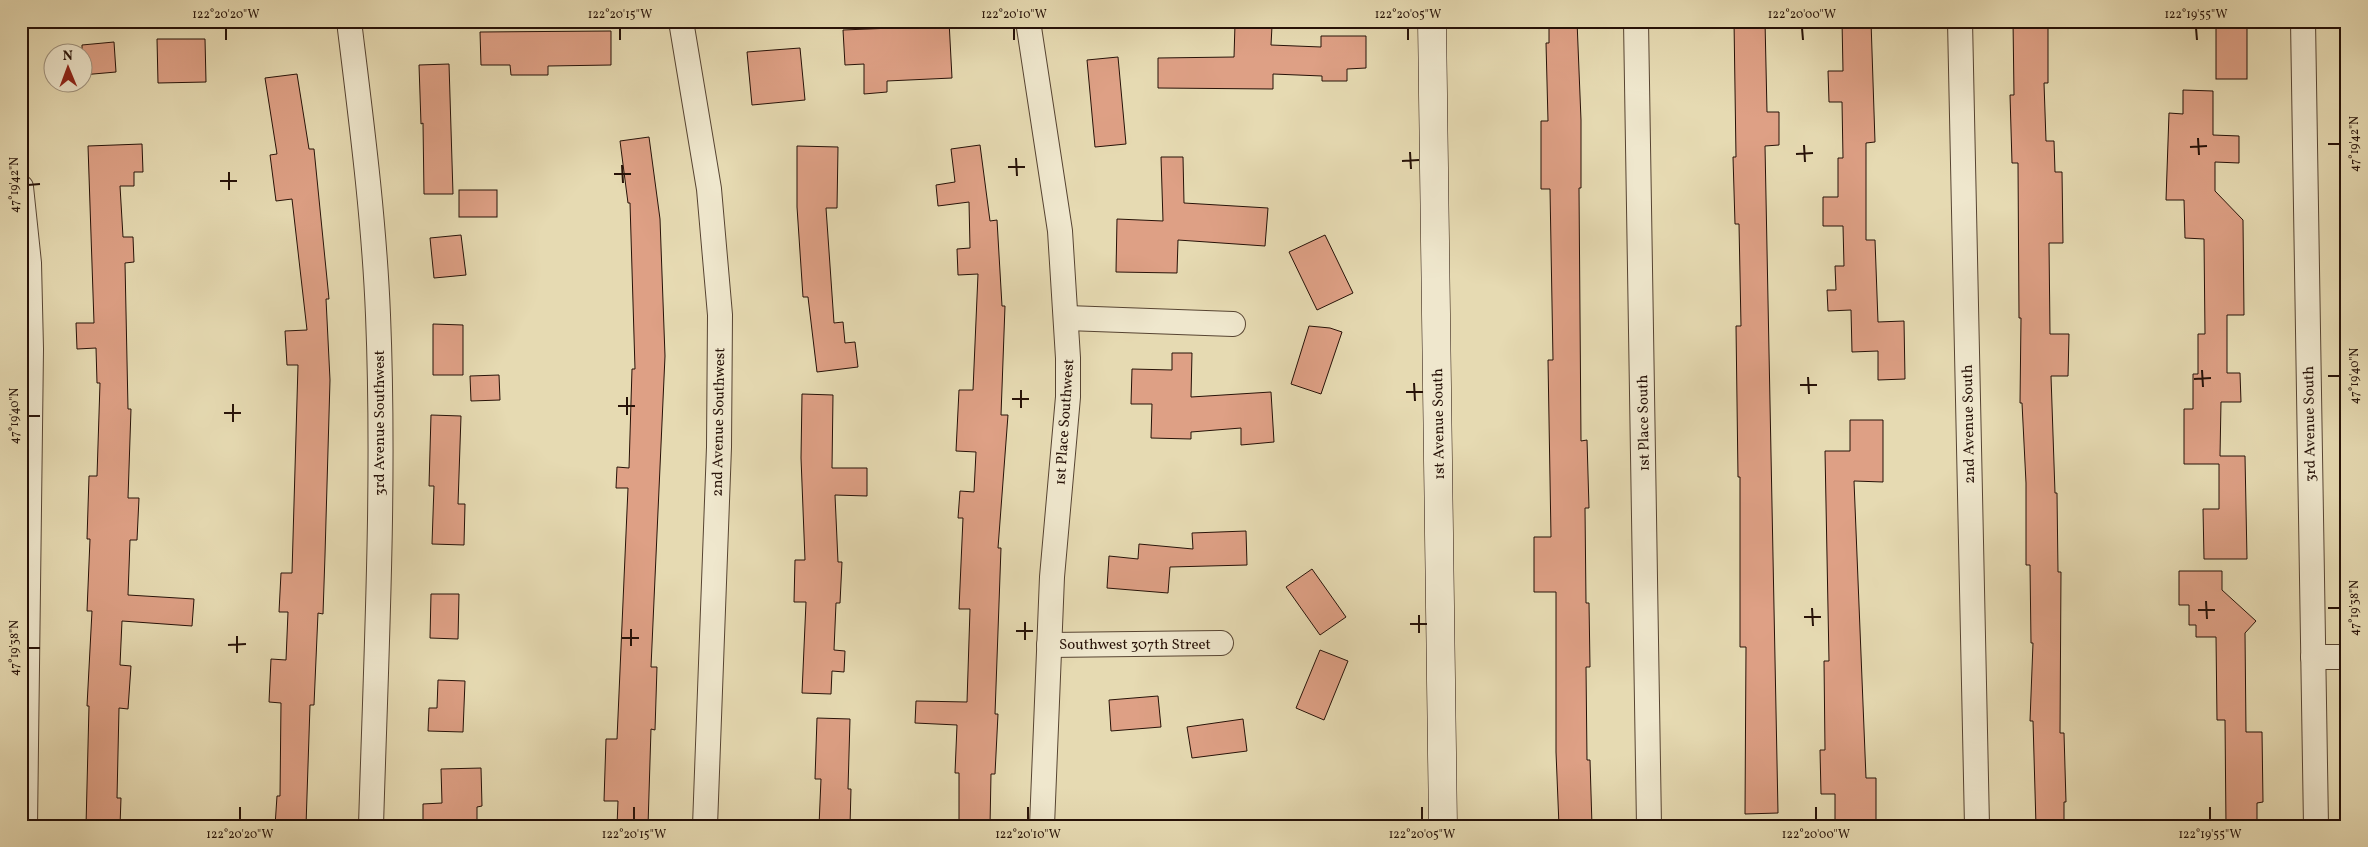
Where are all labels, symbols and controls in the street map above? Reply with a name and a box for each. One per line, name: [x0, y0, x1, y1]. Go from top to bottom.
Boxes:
text: 122°20'20"W: [192, 7, 260, 23]
text: 122°20'15"W: [588, 7, 652, 23]
text: 122°20'10"W: [981, 7, 1047, 23]
text: 122°20'05"W: [1375, 7, 1441, 23]
text: 122°20'00"W: [1768, 7, 1836, 23]
text: 122°19'55"W: [2164, 7, 2228, 23]
north arrow: [42, 42, 92, 92]
text: N: [63, 47, 73, 66]
text: 47°19'42"N: [2347, 116, 2363, 172]
text: 47°19'42"N: [7, 157, 23, 213]
street label: 2nd Avenue Southwest: [708, 347, 731, 497]
text: 47°19'40"N: [2347, 348, 2363, 404]
street label: 3rd Avenue Southwest: [370, 350, 391, 496]
street label: 1st Place Southwest: [1051, 358, 1080, 486]
street label: 2nd Avenue South: [1958, 364, 1981, 484]
street label: 3rd Avenue South: [2299, 366, 2322, 482]
street label: 1st Avenue South: [1428, 368, 1451, 480]
street label: 1st Place South: [1633, 374, 1656, 472]
text: 47°19'40"N: [7, 388, 23, 444]
text: 47°19'38"N: [2347, 580, 2363, 636]
text: 47°19'38"N: [7, 620, 23, 676]
street label: Southwest 307th Street: [1059, 635, 1211, 656]
text: 122°20'20"W: [206, 827, 274, 843]
text: 122°20'15"W: [602, 827, 666, 843]
text: 122°20'10"W: [995, 827, 1061, 843]
text: 122°20'05"W: [1389, 827, 1455, 843]
text: 122°20'00"W: [1782, 827, 1850, 843]
text: 122°19'55"W: [2178, 827, 2242, 843]

